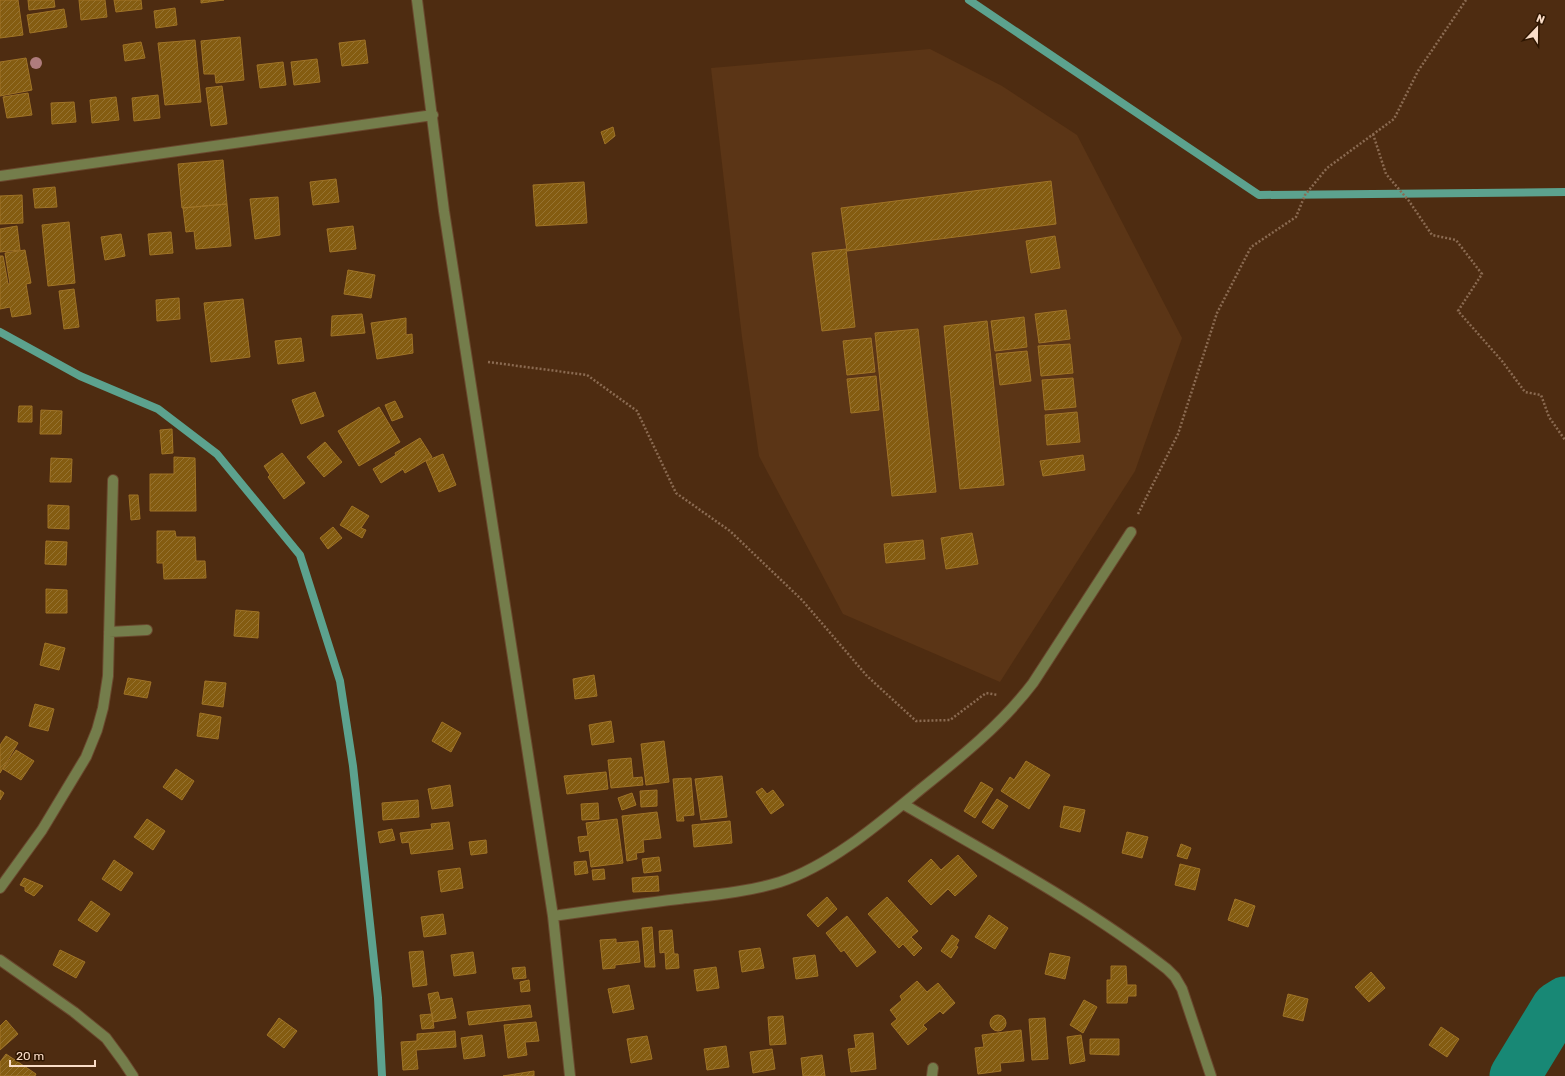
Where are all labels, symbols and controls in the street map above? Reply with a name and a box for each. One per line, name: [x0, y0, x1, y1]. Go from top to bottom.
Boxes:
north arrow: [1517, 8, 1557, 48]
text: N: [1534, 12, 1547, 27]
scale bar: [10, 1042, 95, 1068]
text: 20 m: [16, 1049, 44, 1063]

